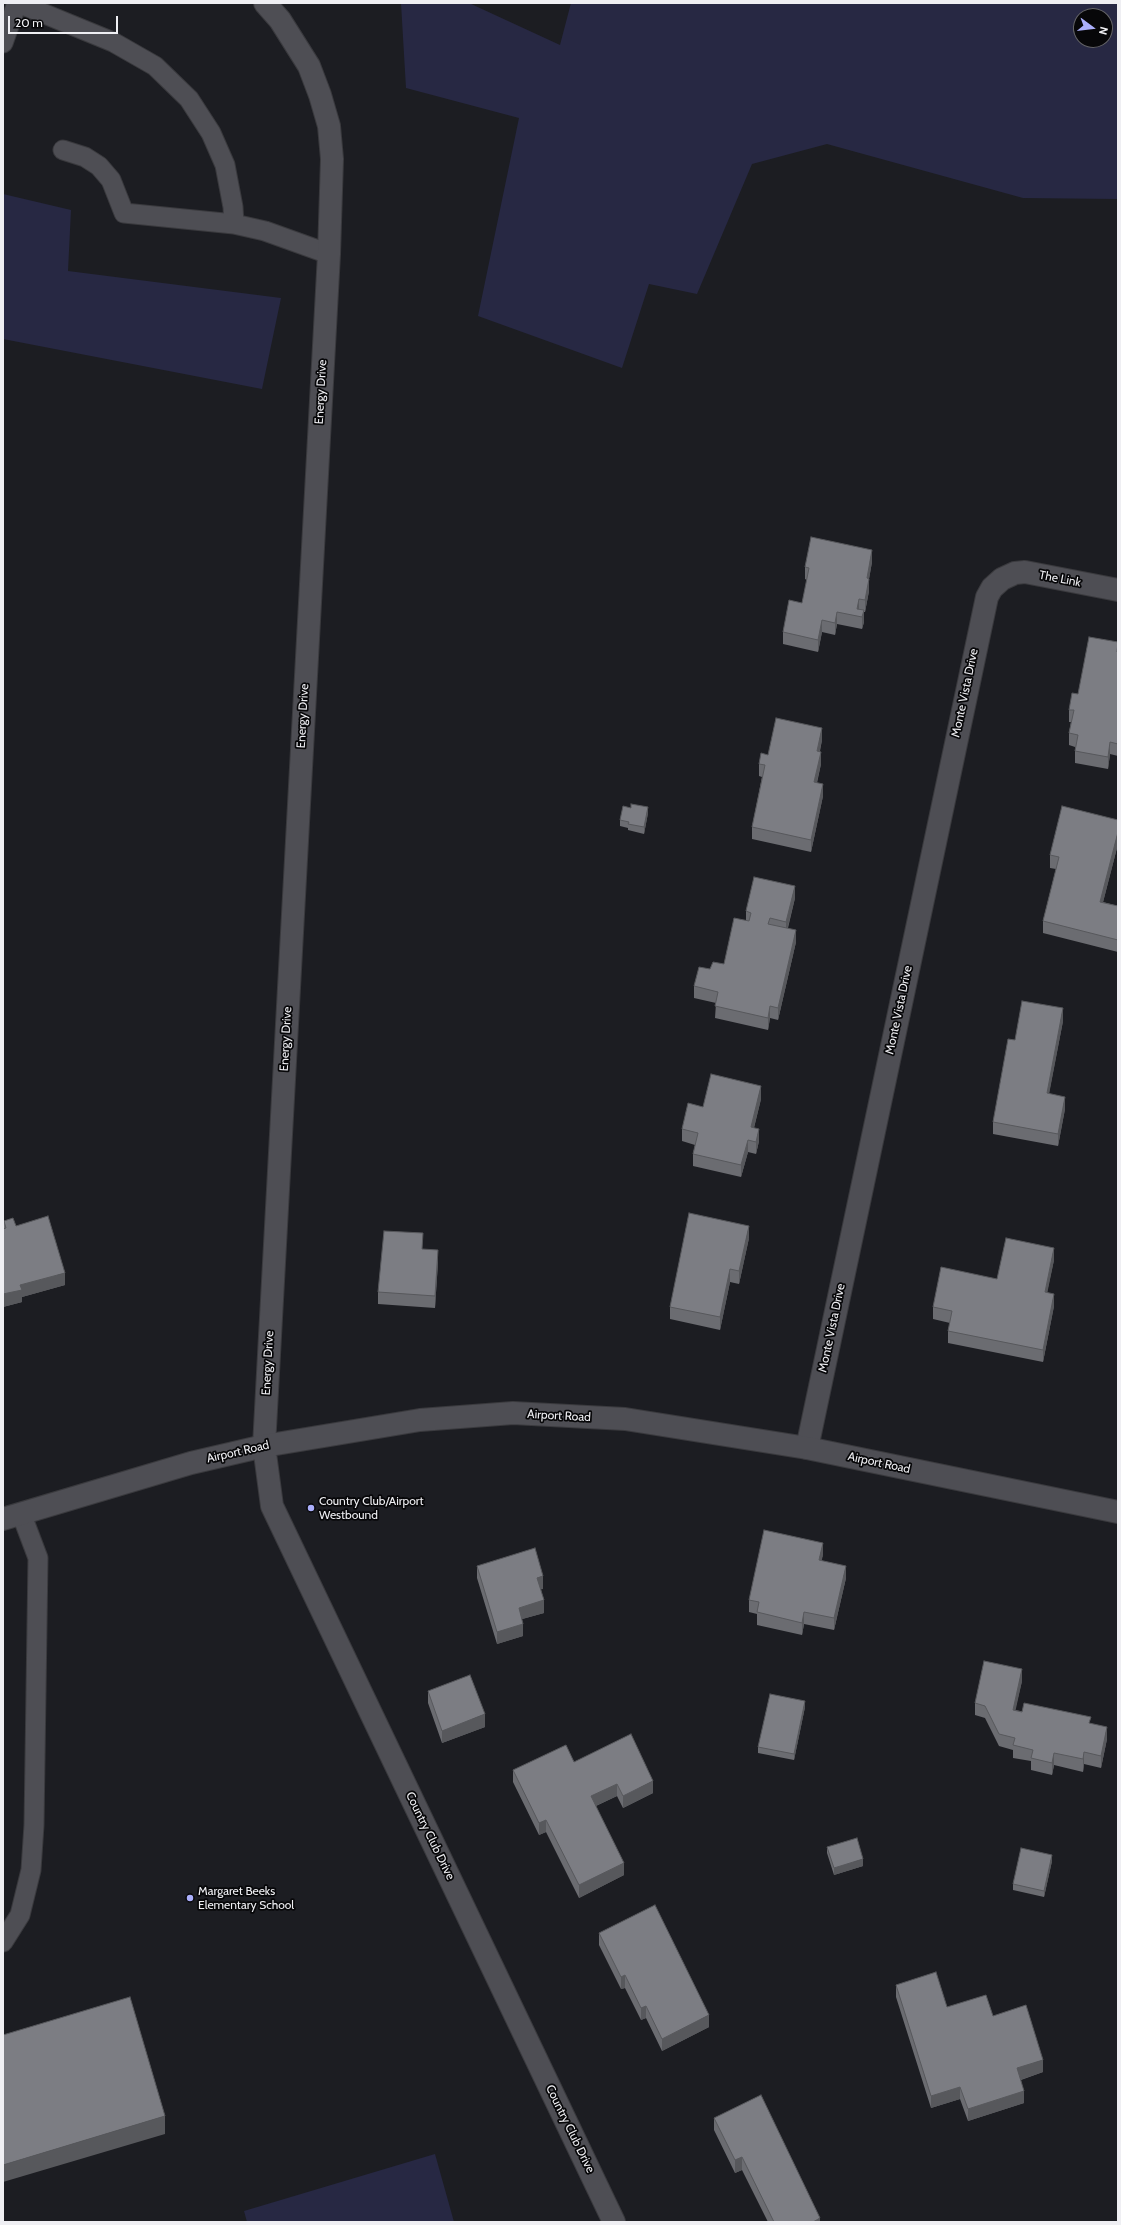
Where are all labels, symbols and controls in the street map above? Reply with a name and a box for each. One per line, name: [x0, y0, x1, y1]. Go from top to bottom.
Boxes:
scale bar: [10, 8, 120, 34]
north arrow: [1073, 8, 1113, 48]
text: 20 m: [15, 15, 43, 30]
text: N: [1096, 25, 1111, 36]
street label: Energy Drive: [312, 359, 330, 425]
street label: The Link: [1038, 568, 1082, 590]
street label: Monte Vista Drive: [949, 647, 981, 739]
street label: Energy Drive: [294, 683, 312, 749]
street label: Monte Vista Drive: [883, 964, 915, 1056]
street label: Energy Drive: [277, 1006, 295, 1072]
street label: Monte Vista Drive: [816, 1282, 848, 1374]
street label: Energy Drive: [259, 1330, 277, 1396]
street label: Airport Road: [527, 1407, 591, 1425]
street label: Airport Road: [205, 1438, 271, 1466]
street label: Airport Road: [846, 1449, 912, 1477]
place label: Country Club/Airport Westbound: [319, 1494, 424, 1522]
marker: Country Club/Airport Westbound: [306, 1503, 316, 1513]
street label: Country Club Drive: [402, 1790, 458, 1882]
place label: Margaret Beeks Elementary School: [198, 1884, 294, 1912]
marker: Margaret Beeks Elementary School: [185, 1893, 195, 1903]
street label: Country Club Drive: [542, 2083, 598, 2175]

